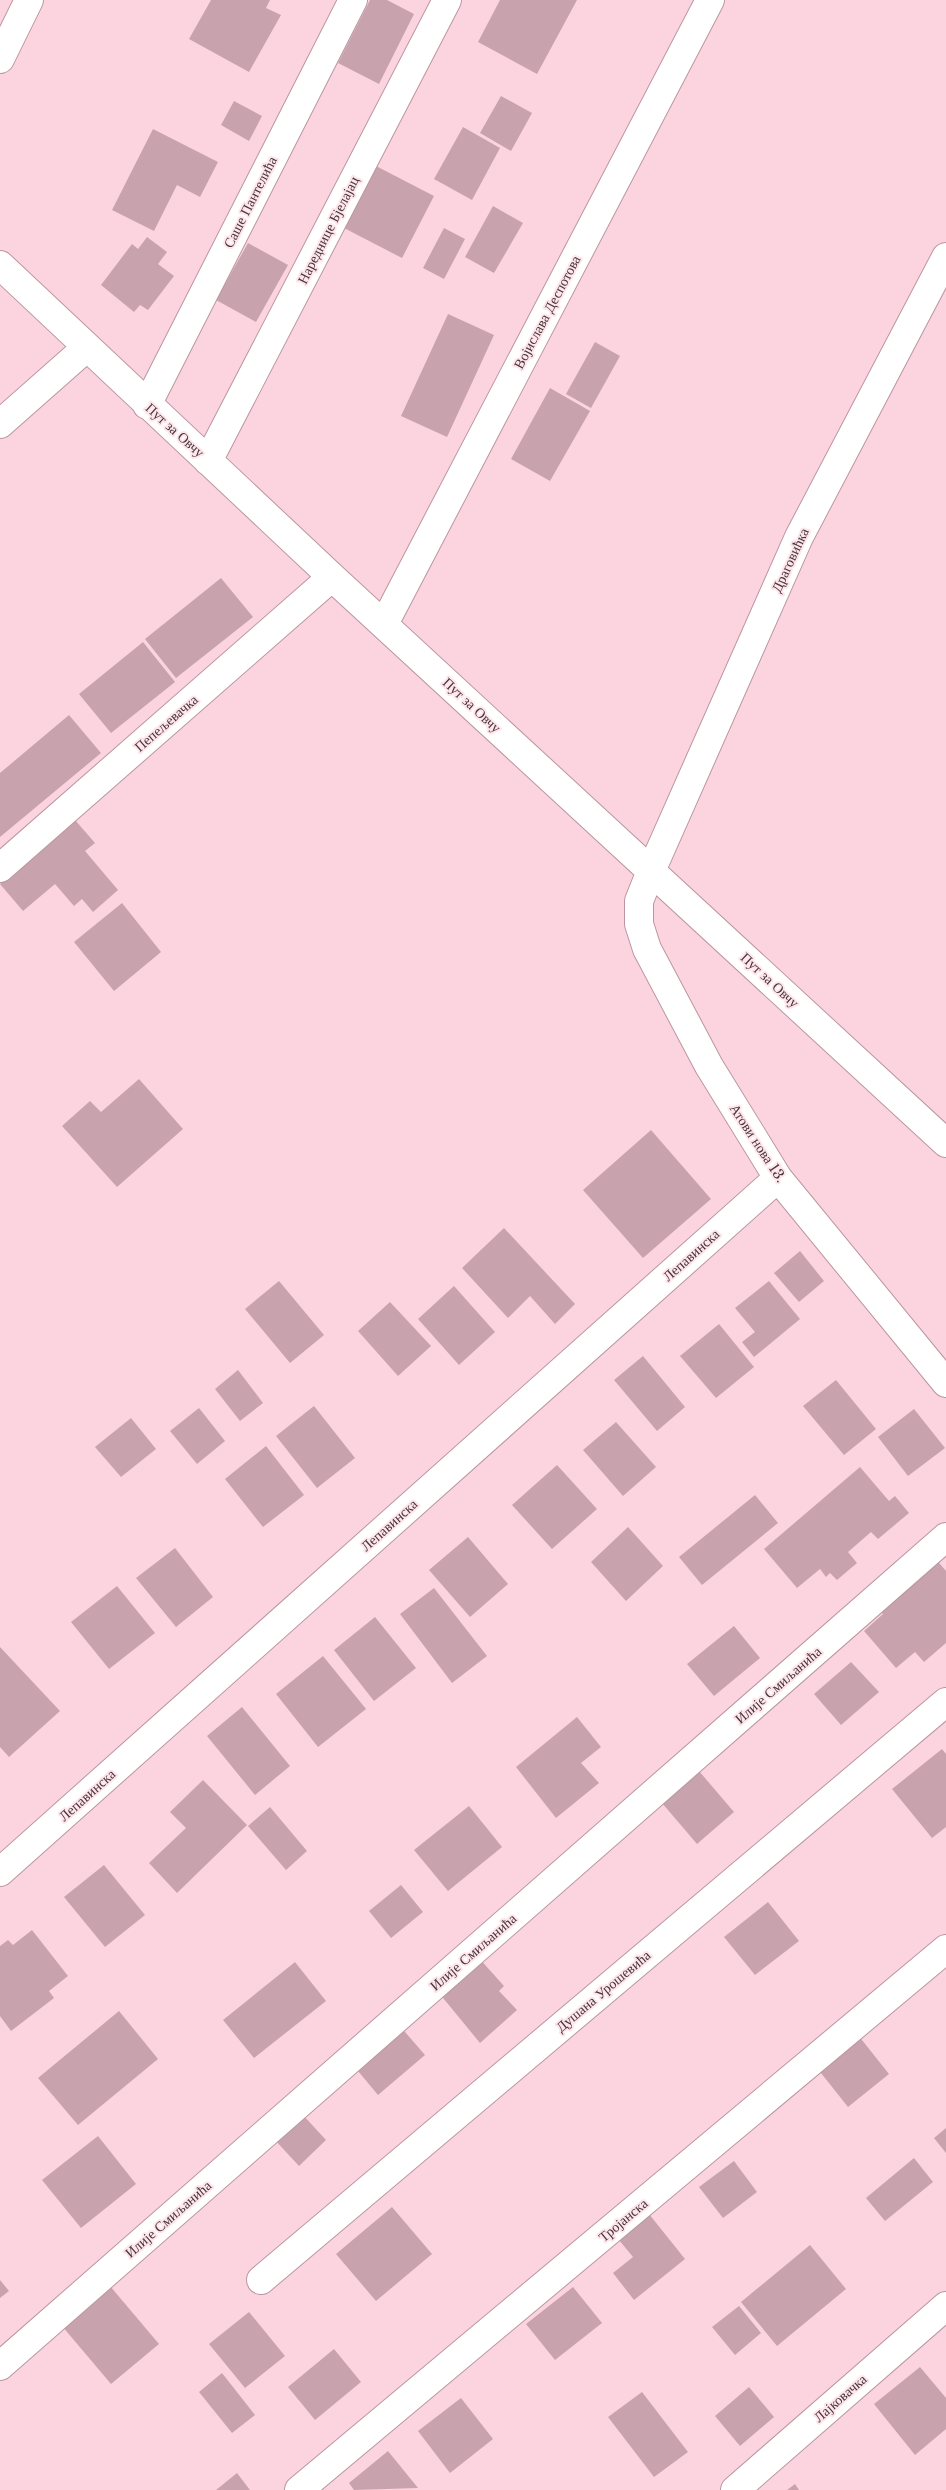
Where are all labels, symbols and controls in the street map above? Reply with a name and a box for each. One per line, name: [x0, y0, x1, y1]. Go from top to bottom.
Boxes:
street label: Саше Пантелића: [219, 152, 281, 251]
street label: Нареднице Бјелајац: [293, 173, 363, 287]
street label: Војислава Деспотова: [509, 251, 585, 372]
street label: Пут за Овчу: [142, 399, 208, 461]
street label: Драговићка: [767, 524, 813, 595]
street label: Пут за Овчу: [439, 673, 505, 737]
street label: Пепељевачка: [131, 690, 202, 755]
street label: Пут за Овчу: [737, 948, 803, 1012]
street label: Атови нова 13.: [726, 1100, 790, 1186]
street label: Лепавинска: [659, 1224, 724, 1285]
street label: Лепавинска: [357, 1494, 422, 1555]
street label: Илије Смиљанића: [731, 1642, 826, 1728]
street label: Лепавинска: [55, 1764, 120, 1825]
street label: Илије Смиљанића: [426, 1909, 521, 1995]
street label: Душана Урошевића: [552, 1946, 655, 2036]
street label: Илије Смиљанића: [121, 2176, 216, 2262]
street label: Тројанска: [595, 2194, 652, 2246]
street label: Лајковачка: [810, 2370, 871, 2426]

